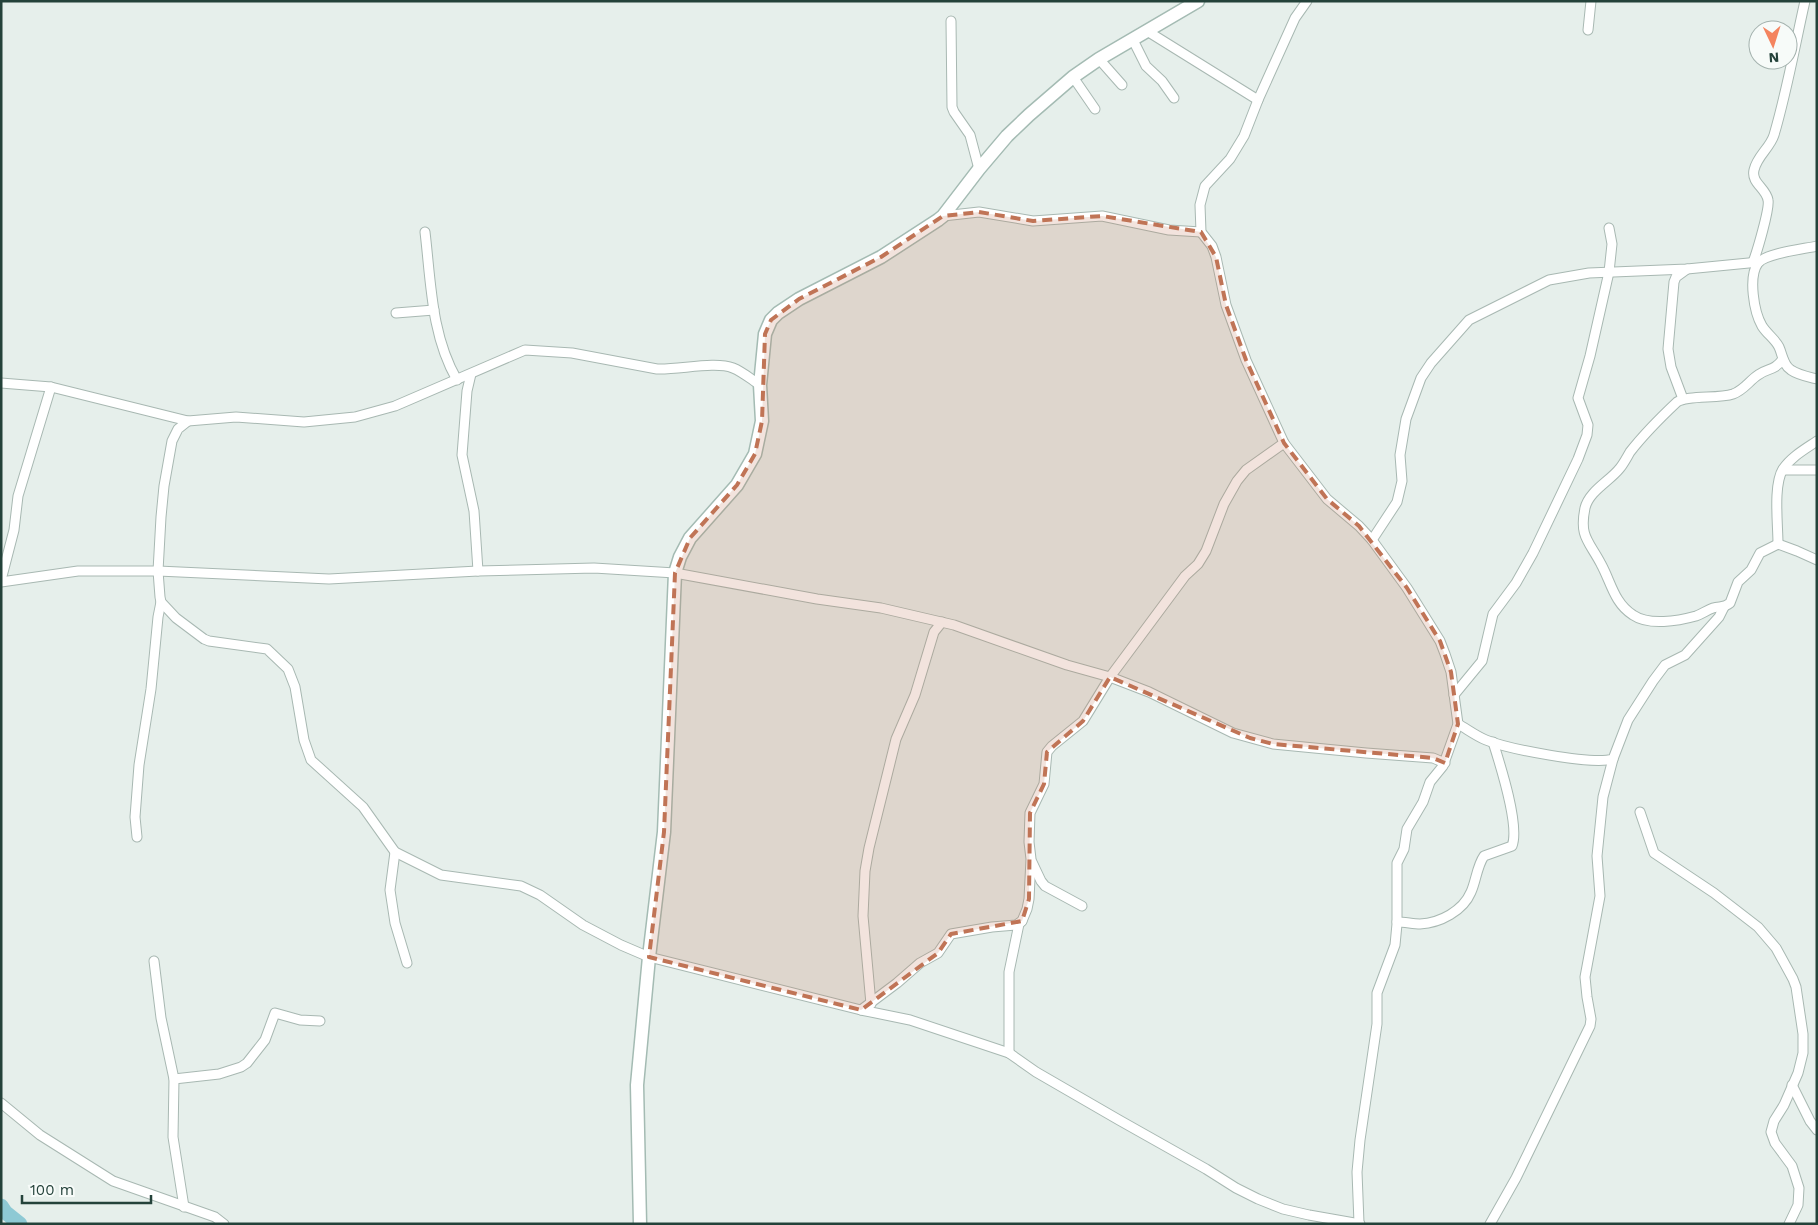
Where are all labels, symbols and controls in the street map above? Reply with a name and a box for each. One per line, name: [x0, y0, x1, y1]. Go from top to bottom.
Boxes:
north arrow: [1748, 20, 1798, 70]
text: N: [1768, 50, 1780, 66]
scale bar: [22, 1172, 151, 1204]
text: 100 m: [30, 1181, 74, 1199]

